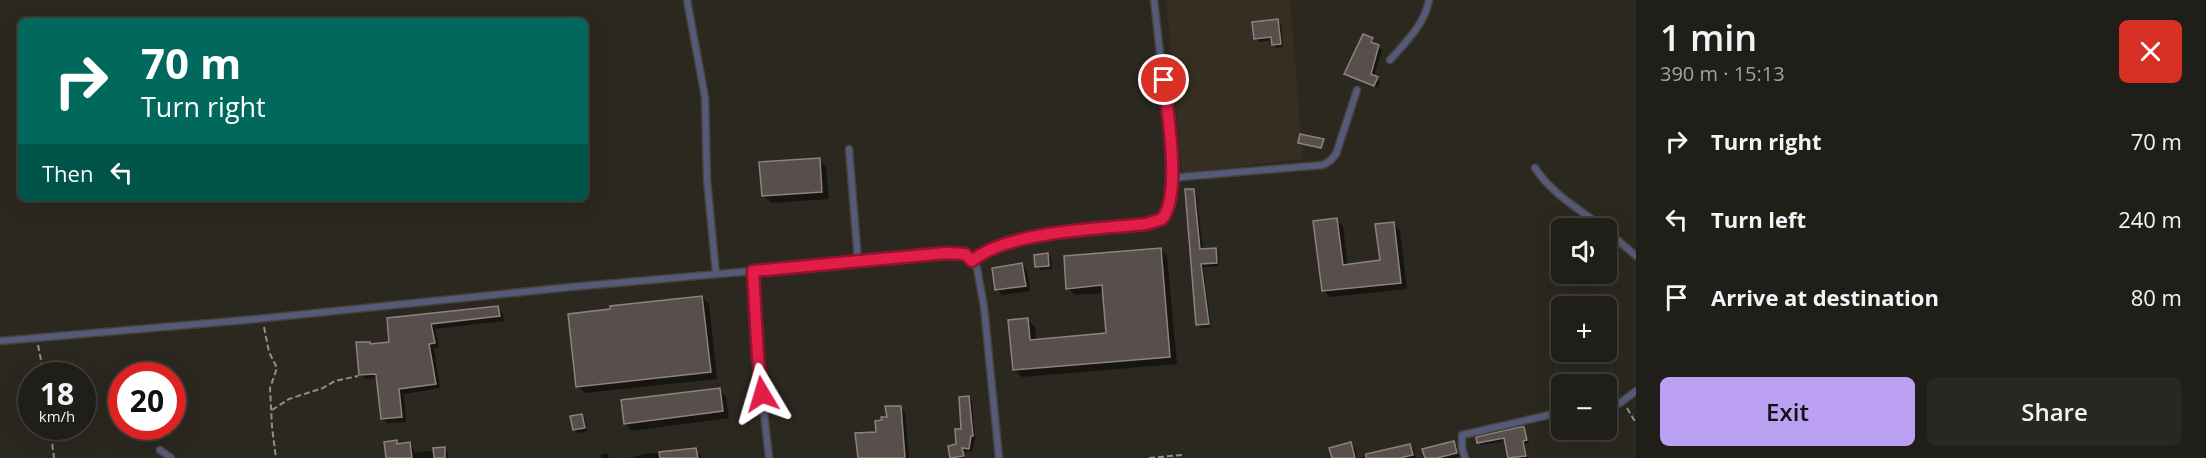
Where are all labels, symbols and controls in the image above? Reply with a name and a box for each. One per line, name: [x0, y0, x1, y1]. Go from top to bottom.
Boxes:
text: 1 min: [1660, 13, 1757, 62]
button: close: [2119, 20, 2182, 83]
text: 70 m: [141, 34, 241, 91]
icon: right: [42, 42, 120, 120]
pin: [1138, 54, 1189, 105]
text: 390 m · 15:13: [1660, 60, 1785, 87]
icon: arrive: [1147, 63, 1180, 96]
text: Turn right: [141, 88, 266, 125]
icon: right: [1660, 125, 1693, 158]
text: Turn right: [1711, 126, 1822, 156]
text: 70 m: [2131, 126, 2182, 156]
icon: left: [105, 156, 138, 189]
text: Then: [42, 158, 93, 188]
icon: left: [1660, 203, 1693, 236]
text: Turn left: [1711, 204, 1806, 234]
text: 240 m: [2118, 204, 2182, 234]
map controls: [1551, 218, 1617, 440]
button: sound: [1551, 218, 1617, 284]
icon: arrive: [1660, 281, 1693, 314]
text: Arrive at destination: [1711, 282, 1939, 312]
text: 80 m: [2131, 282, 2182, 312]
button: +: [1551, 296, 1617, 362]
speed limit sign: 20: [108, 362, 186, 440]
position arrow: [730, 362, 794, 426]
text: 18: [40, 373, 74, 414]
button: −: [1551, 374, 1617, 440]
button: Exit: [1660, 377, 1915, 446]
button: Share: [1927, 377, 2182, 446]
text: km/h: [39, 406, 75, 426]

